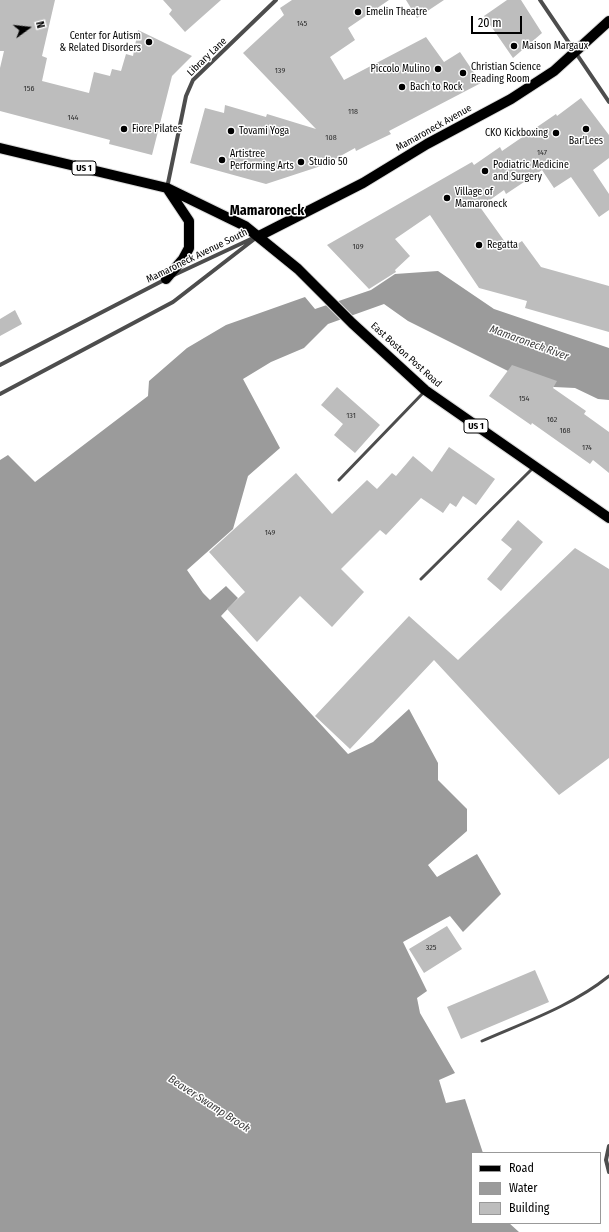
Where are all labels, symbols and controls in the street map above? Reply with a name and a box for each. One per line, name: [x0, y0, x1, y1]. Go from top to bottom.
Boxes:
place label: Emelin Theatre: [366, 6, 427, 18]
marker: Emelin Theatre: [353, 7, 363, 17]
north arrow: [8, 8, 48, 48]
scale bar: [473, 8, 524, 34]
text: 20 m: [478, 16, 502, 30]
house number: 145: [297, 19, 307, 29]
text: N: [33, 20, 47, 30]
place label: Center for Autism & Related Disorders: [60, 30, 141, 54]
street label: Library Lane: [185, 35, 229, 79]
marker: Center for Autism & Related Disorders: [144, 37, 154, 47]
place label: Maison Margaux: [522, 40, 588, 52]
marker: Maison Margaux: [509, 41, 519, 51]
place label: Christian Science Reading Room: [471, 61, 541, 84]
place label: Piccolo Mulino: [371, 63, 430, 75]
marker: Piccolo Mulino: [433, 64, 443, 74]
house number: 139: [275, 66, 285, 76]
marker: Christian Science Reading Room: [458, 68, 468, 78]
place label: Bach to Rock: [410, 81, 462, 93]
marker: Bach to Rock: [397, 82, 407, 92]
house number: 156: [24, 84, 34, 94]
street label: Mamaroneck Avenue: [394, 102, 474, 154]
house number: 118: [348, 107, 358, 117]
house number: 144: [68, 113, 78, 123]
place label: Fiore Pilates: [132, 123, 182, 135]
marker: Fiore Pilates: [119, 124, 129, 134]
marker: Bar'Lees: [581, 124, 591, 134]
place label: Tovami Yoga: [239, 125, 289, 137]
marker: Tovami Yoga: [226, 126, 236, 136]
place label: CKO Kickboxing: [485, 127, 548, 139]
marker: CKO Kickboxing: [551, 128, 561, 138]
house number: 108: [325, 133, 337, 143]
place label: Bar'Lees: [569, 135, 603, 147]
place label: Artistree Performing Arts: [230, 148, 294, 172]
house number: 147: [537, 148, 547, 158]
marker: Artistree Performing Arts: [217, 155, 227, 165]
place label: Studio 50: [309, 156, 348, 168]
marker: Studio 50: [296, 157, 306, 167]
place label: Podiatric Medicine and Surgery: [493, 159, 569, 182]
road number: US 1: [72, 161, 96, 175]
marker: Podiatric Medicine and Surgery: [480, 166, 490, 176]
place label: Village of Mamaroneck: [455, 186, 507, 210]
marker: Village of Mamaroneck: [442, 193, 452, 203]
district label: Mamaroneck: [230, 203, 304, 219]
street label: Mamaroneck Avenue South: [145, 226, 249, 286]
place label: Regatta: [487, 239, 518, 251]
marker: Regatta: [474, 240, 484, 250]
house number: 109: [352, 242, 364, 252]
street label: East Boston Post Road: [368, 320, 444, 390]
water label: Mamaroneck River: [488, 323, 570, 363]
house number: 154: [519, 394, 529, 404]
house number: 131: [346, 411, 356, 421]
house number: 162: [547, 415, 557, 425]
road number: US 1: [464, 419, 488, 433]
house number: 168: [559, 426, 571, 436]
house number: 174: [582, 443, 592, 453]
house number: 149: [265, 528, 275, 538]
house number: 325: [426, 943, 436, 953]
water label: Beaver Swamp Brook: [166, 1073, 252, 1135]
legend: [471, 1152, 601, 1224]
text: Road: [509, 1161, 534, 1175]
text: Water: [509, 1181, 537, 1195]
text: Building: [509, 1201, 549, 1215]

